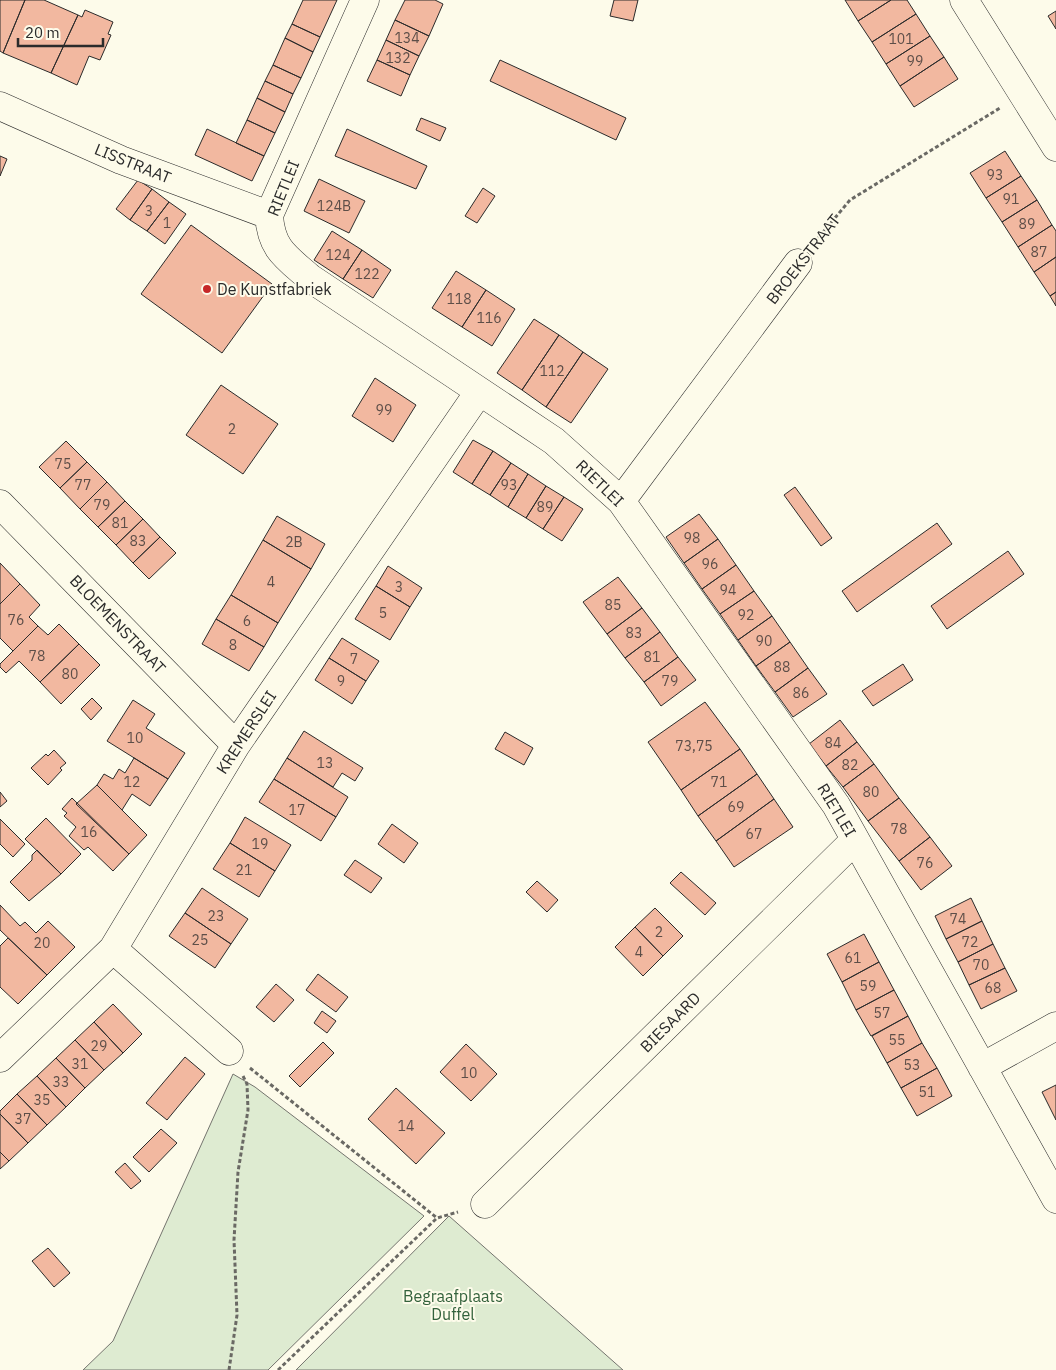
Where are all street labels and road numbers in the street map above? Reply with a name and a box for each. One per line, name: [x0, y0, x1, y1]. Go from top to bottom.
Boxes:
street label: LISSTRAAT: [92, 139, 174, 187]
street label: RIETLEI: [263, 157, 303, 219]
street label: BROEKSTRAAT: [762, 210, 844, 308]
street label: RIETLEI: [572, 455, 628, 511]
street label: BLOEMENSTRAAT: [66, 570, 170, 678]
street label: KREMERSLEI: [212, 687, 280, 777]
street label: RIETLEI: [813, 780, 861, 840]
street label: BIESAARD: [636, 988, 704, 1056]

